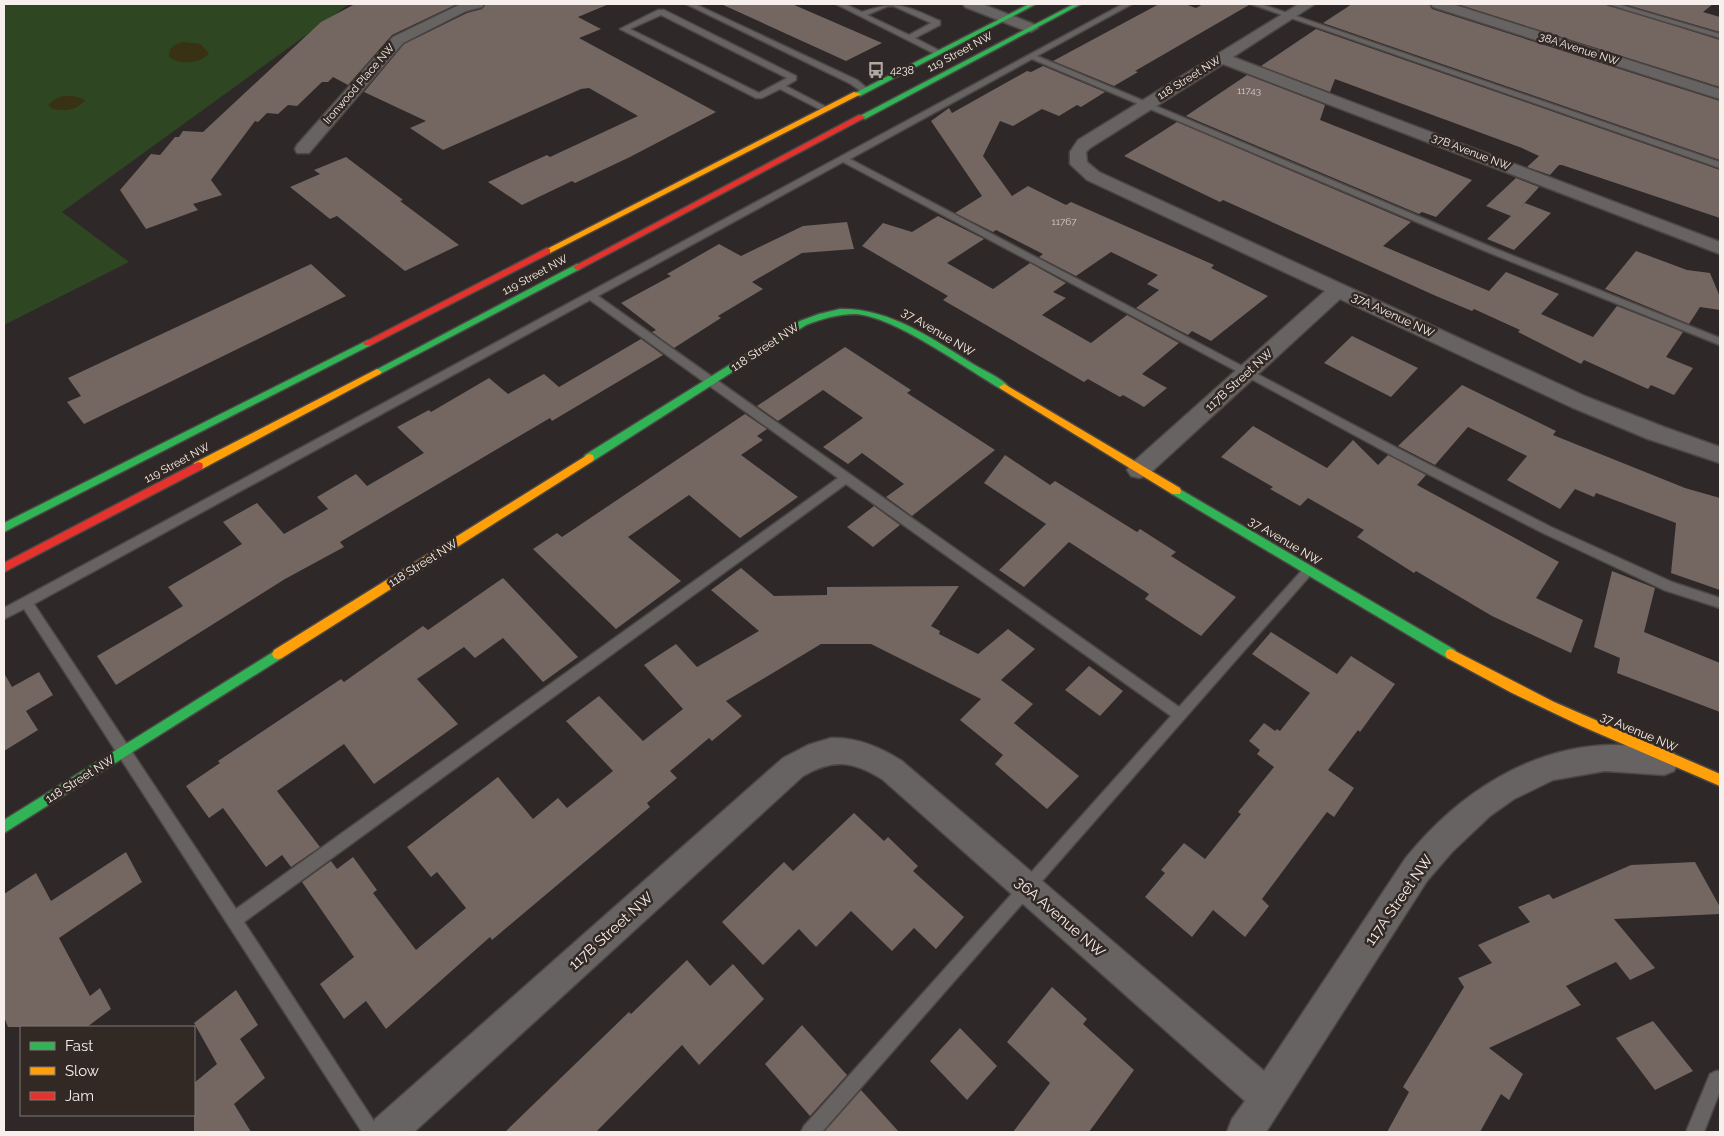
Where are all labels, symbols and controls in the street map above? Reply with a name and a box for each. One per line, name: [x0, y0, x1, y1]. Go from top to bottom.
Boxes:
street label: 119 Street NW: [925, 29, 995, 75]
street label: 38A Avenue NW: [1537, 30, 1621, 68]
street label: Ironwood Place NW: [321, 41, 398, 127]
street label: 118 Street NW: [1155, 53, 1223, 103]
bus stop icon: 4238: [866, 60, 886, 80]
place label: 4238: [890, 64, 914, 77]
house number: 11743: [1237, 85, 1261, 96]
street label: 37B Avenue NW: [1430, 131, 1512, 173]
house number: 11767: [1051, 216, 1077, 227]
street label: 119 Street NW: [500, 252, 570, 298]
street label: 37A Avenue NW: [1349, 290, 1437, 340]
street label: 37 Avenue NW: [899, 305, 977, 359]
street label: 118 Street NW: [728, 319, 802, 374]
street label: 117B Street NW: [1202, 346, 1276, 414]
street label: 119 Street NW: [142, 440, 212, 486]
street label: 37 Avenue NW: [1246, 514, 1324, 568]
street label: 118 Street NW: [386, 536, 460, 590]
street label: 37 Avenue NW: [1598, 709, 1680, 755]
street label: 118 Street NW: [43, 752, 117, 806]
street label: 117A Street NW: [1361, 851, 1437, 949]
street label: 36A Avenue NW: [1011, 873, 1109, 961]
street label: 117B Street NW: [565, 888, 657, 974]
legend: [20, 1026, 195, 1116]
text: Fast: [65, 1037, 93, 1055]
text: Slow: [65, 1062, 99, 1080]
text: Jam: [65, 1087, 94, 1105]

